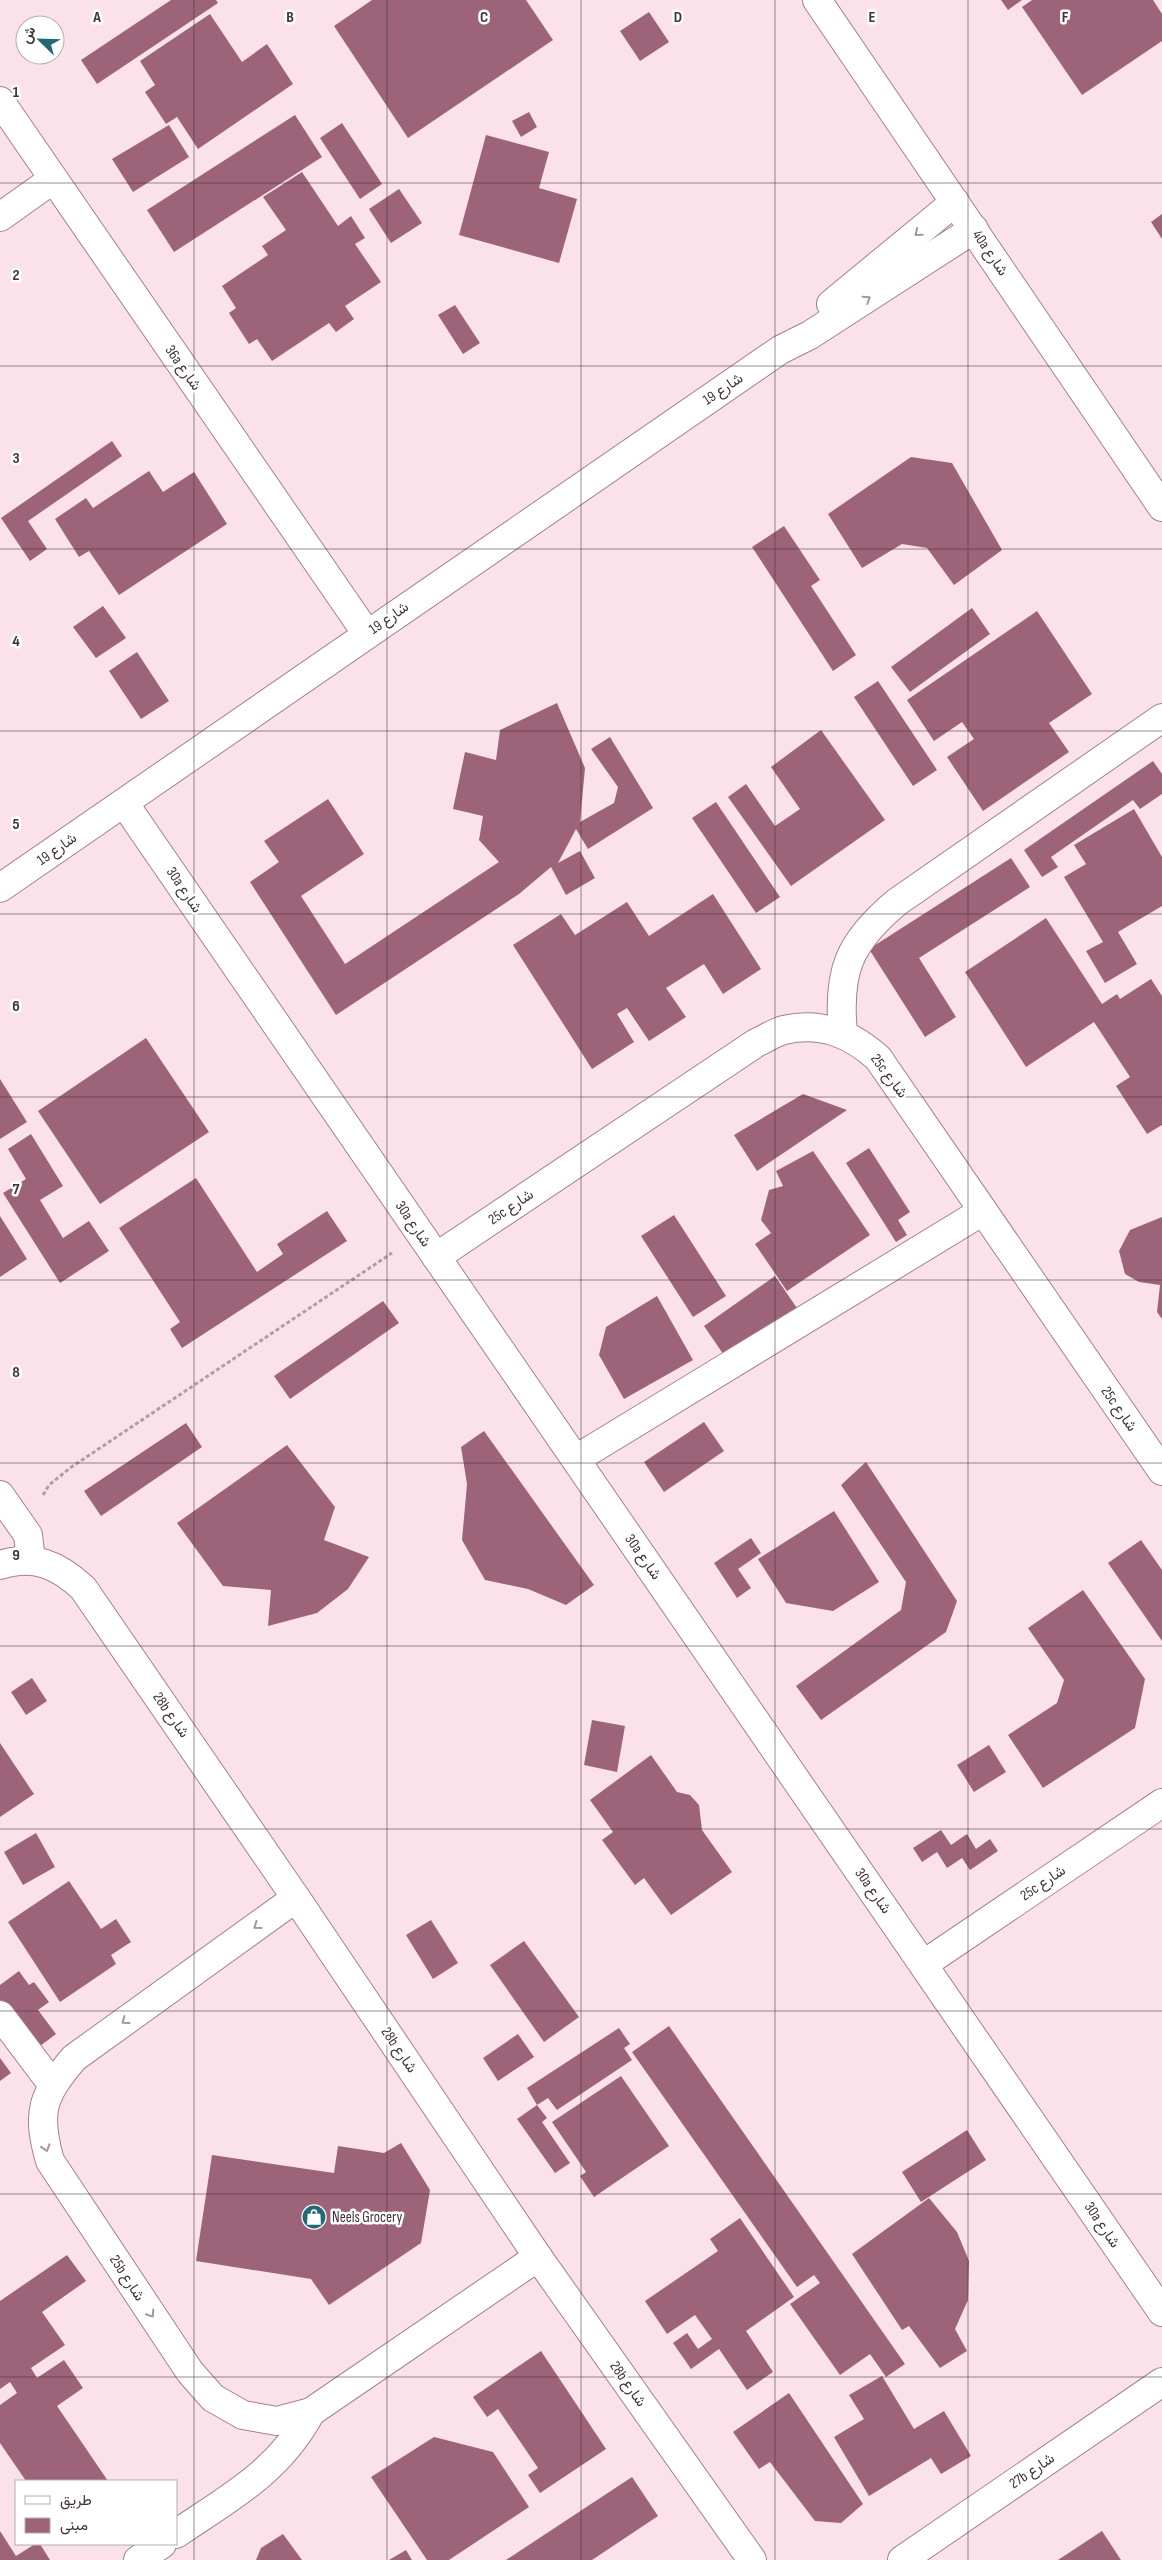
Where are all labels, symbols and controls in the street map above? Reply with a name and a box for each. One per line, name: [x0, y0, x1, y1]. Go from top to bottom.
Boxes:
text: A: [92, 8, 101, 27]
text: B: [286, 8, 294, 27]
text: C: [480, 8, 488, 27]
text: D: [674, 8, 682, 27]
text: E: [869, 8, 876, 27]
text: F: [1062, 8, 1069, 27]
north arrow: [15, 15, 65, 65]
text: ش: [17, 24, 40, 46]
text: 1: [13, 83, 20, 102]
street label: 40a شارع: [967, 226, 1012, 280]
one-way arrow: [914, 227, 923, 236]
text: 2: [12, 266, 20, 285]
one-way arrow: [861, 295, 870, 305]
street label: 36a شارع: [160, 342, 206, 395]
street label: شارع 19: [699, 369, 747, 410]
text: 3: [12, 449, 20, 468]
street label: شارع 19: [365, 597, 413, 639]
text: 4: [12, 632, 20, 651]
text: 5: [12, 815, 20, 834]
street label: شارع 19: [33, 828, 81, 870]
street label: 30a شارع: [161, 863, 206, 917]
text: 6: [12, 997, 20, 1016]
street label: 25c شارع: [865, 1050, 912, 1103]
text: 7: [13, 1180, 20, 1199]
street label: 25c شارع: [485, 1185, 538, 1230]
street label: 30a شارع: [390, 1197, 435, 1251]
text: 8: [12, 1363, 20, 1382]
street label: 25c شارع: [1096, 1383, 1141, 1436]
street label: 30a شارع: [620, 1531, 666, 1584]
text: 9: [12, 1546, 20, 1565]
street label: 28b شارع: [148, 1688, 194, 1742]
street label: 25c شارع: [1017, 1861, 1070, 1906]
street label: 30a شارع: [850, 1865, 896, 1918]
one-way arrow: [253, 1920, 262, 1930]
one-way arrow: [121, 2015, 131, 2024]
street label: 28b شارع: [376, 2023, 421, 2077]
one-way arrow: [40, 2143, 51, 2152]
street label: 30a شارع: [1079, 2198, 1124, 2252]
shop icon: Neels Grocery: [301, 2204, 327, 2230]
place label: Neels Grocery: [332, 2208, 402, 2227]
street label: 25b شارع: [104, 2251, 149, 2305]
one-way arrow: [145, 2309, 154, 2318]
street label: 28b شارع: [605, 2357, 651, 2411]
street label: 27b شارع: [1006, 2449, 1059, 2494]
legend: [15, 2480, 178, 2545]
text: طريق: [60, 2491, 92, 2510]
text: مبنى: [60, 2516, 88, 2535]

